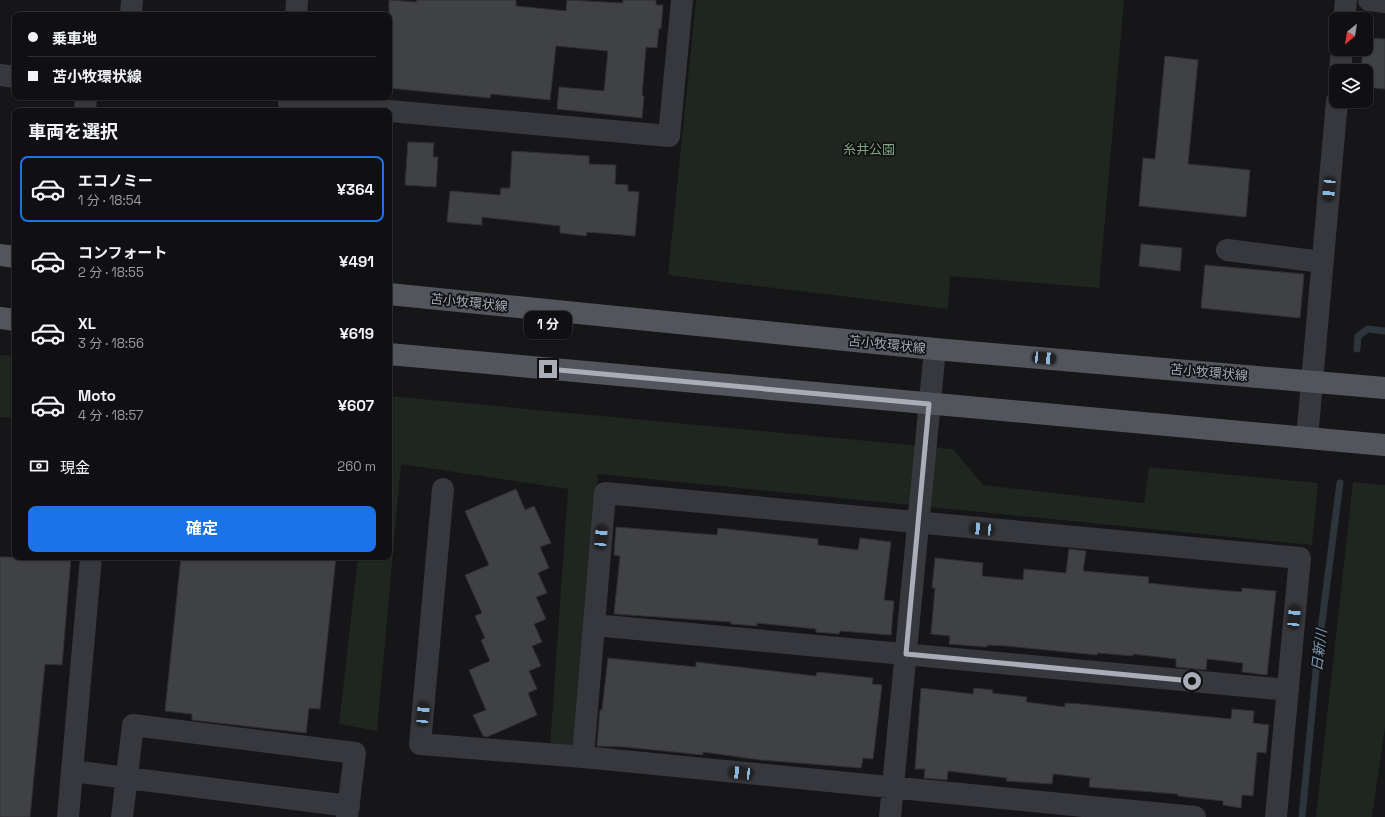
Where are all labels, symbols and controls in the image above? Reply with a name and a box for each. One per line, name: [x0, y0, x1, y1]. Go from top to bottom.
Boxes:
north arrow: [1329, 12, 1373, 56]
map controls: [1329, 12, 1373, 108]
text: 乗車地: [52, 29, 97, 48]
button: layers: [1329, 64, 1373, 108]
text: 苫小牧環状線: [52, 67, 142, 86]
text: 車両を選択: [28, 120, 118, 143]
park label: 糸井公園: [843, 141, 895, 158]
icon: car: [30, 171, 66, 207]
text: エコノミー: [78, 171, 153, 190]
car: [1322, 177, 1336, 201]
text: ¥364: [337, 180, 374, 199]
text: 1 分 · 18:54: [78, 192, 142, 209]
icon: car: [30, 243, 66, 279]
text: コンフォート: [78, 243, 168, 262]
text: ¥491: [339, 252, 374, 271]
text: 2 分 · 18:55: [78, 264, 144, 281]
street label: 苫小牧環状線: [429, 290, 509, 315]
callout: 1 分: [524, 311, 572, 339]
text: XL: [78, 314, 96, 333]
icon: car: [30, 315, 66, 351]
text: 1 分: [537, 316, 559, 333]
text: ¥619: [339, 324, 374, 343]
street label: 苫小牧環状線: [847, 332, 927, 357]
text: 3 分 · 18:56: [78, 335, 144, 352]
car: [1032, 351, 1056, 365]
route end: [539, 360, 557, 378]
street label: 苫小牧環状線: [1169, 361, 1249, 384]
text: Moto: [78, 386, 116, 405]
icon: car: [30, 387, 66, 423]
text: ¥607: [338, 396, 374, 415]
text: 4 分 · 18:57: [78, 407, 143, 424]
icon: cash: [28, 455, 50, 477]
text: 現金: [60, 458, 90, 477]
text: 260 m: [337, 458, 376, 475]
button: 確定: [28, 506, 376, 552]
car: [970, 522, 994, 536]
car: [594, 525, 608, 549]
car: [1287, 605, 1301, 629]
water label: 日新川: [1308, 626, 1331, 672]
route start: [1183, 672, 1201, 690]
car: [416, 702, 430, 726]
car: [728, 766, 754, 780]

